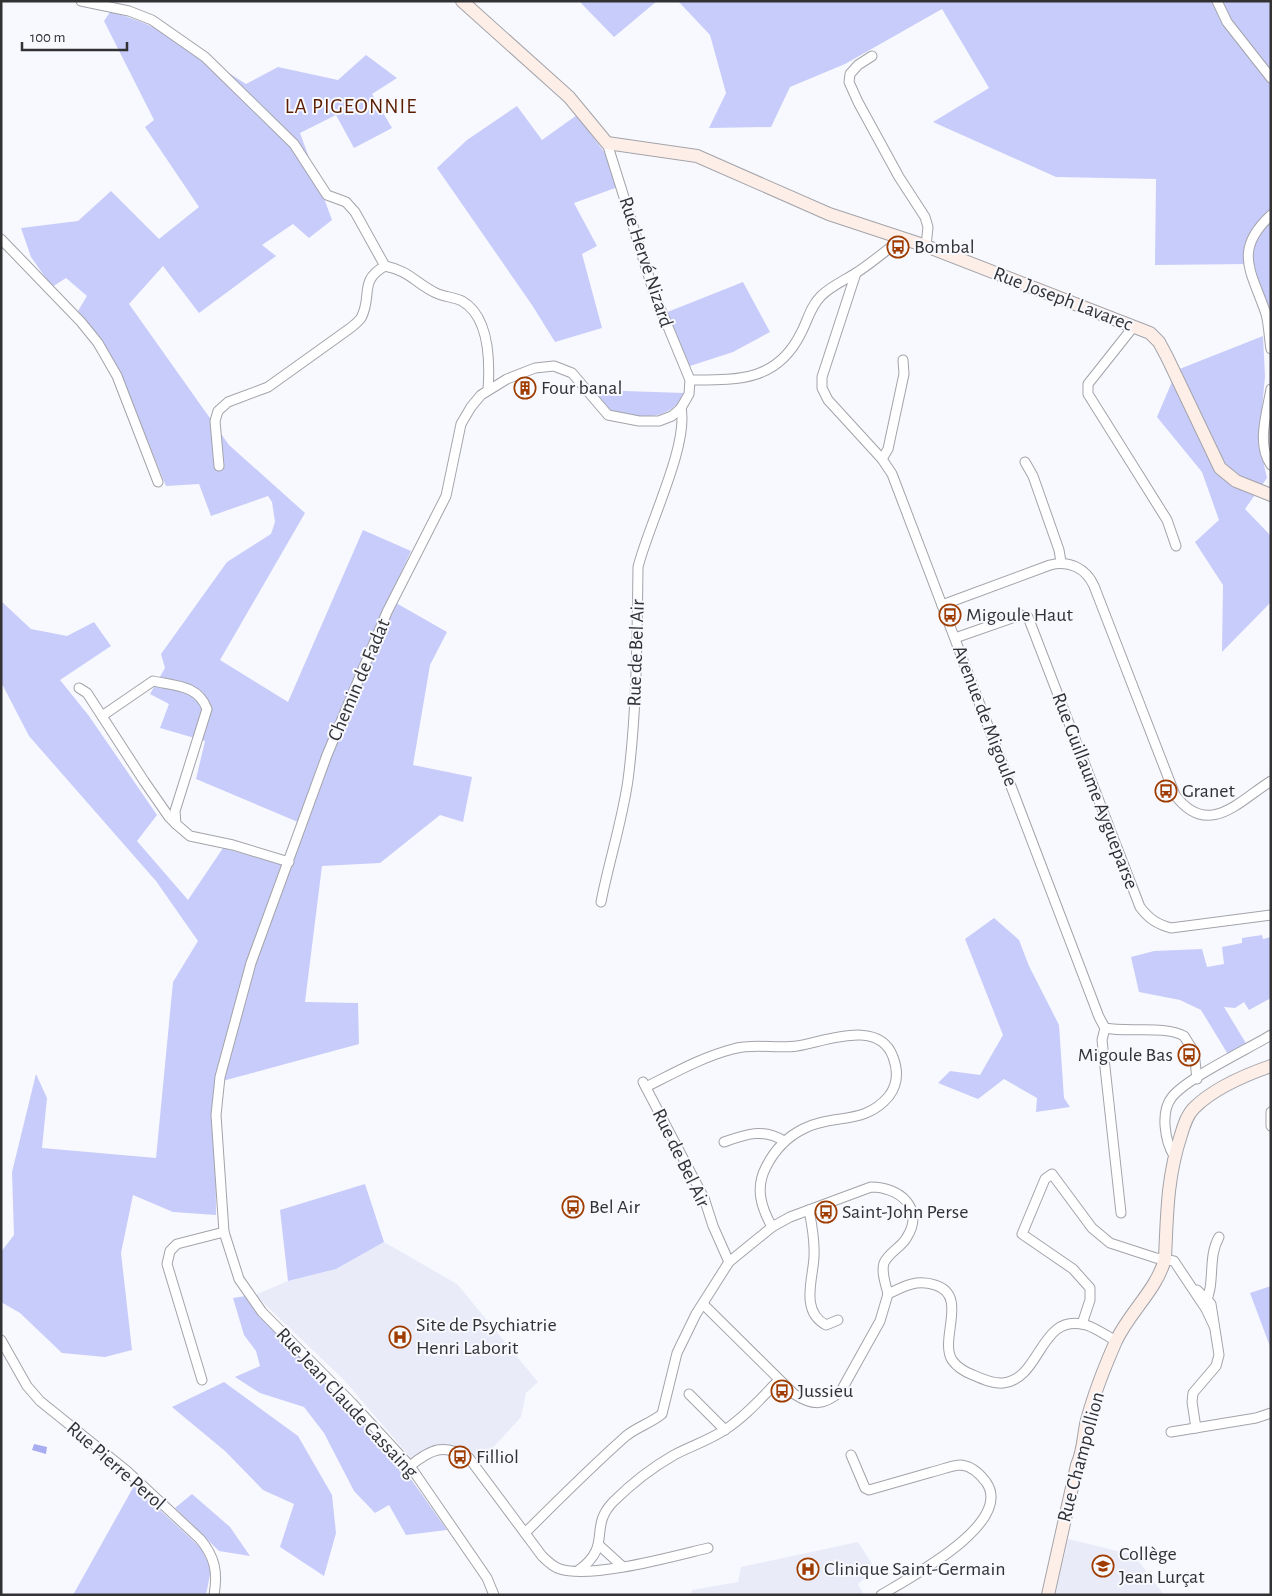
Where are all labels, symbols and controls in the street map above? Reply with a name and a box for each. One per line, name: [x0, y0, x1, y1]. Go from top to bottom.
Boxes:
scale bar: [22, 20, 128, 52]
text: 100 m: [30, 30, 65, 45]
district label: LA PIGEONNIE: [285, 96, 417, 117]
street label: Rue Hervé Nizard: [615, 194, 677, 330]
bus stop icon: Bombal: [886, 235, 910, 259]
place label: Bombal: [914, 237, 975, 257]
street label: Rue Joseph Lavarec: [991, 263, 1136, 335]
building icon: Four banal: [513, 376, 537, 400]
place label: Four banal: [541, 378, 622, 398]
street label: Rue de Bel Air: [624, 599, 648, 707]
bus stop icon: Migoule Haut: [938, 603, 962, 627]
place label: Migoule Haut: [966, 605, 1074, 625]
street label: Chemin de Fadat: [324, 615, 394, 744]
street label: Avenue de Migoule: [949, 643, 1021, 789]
street label: Rue Guillaume Aygueparse: [1048, 690, 1142, 892]
bus stop icon: Granet: [1154, 779, 1178, 803]
place label: Granet: [1182, 781, 1235, 801]
bus stop icon: Migoule Bas: [1177, 1043, 1201, 1067]
place label: Migoule Bas: [1078, 1045, 1173, 1065]
street label: Rue de Bel Air: [649, 1105, 714, 1211]
bus stop icon: Bel Air: [561, 1195, 585, 1219]
place label: Bel Air: [589, 1197, 640, 1217]
bus stop icon: Saint-John Perse: [814, 1200, 838, 1224]
place label: Saint-John Perse: [842, 1202, 968, 1222]
place label: Site de Psychiatrie Henri Laborit: [416, 1315, 557, 1358]
street label: Rue Jean Claude Cassaing: [272, 1324, 422, 1482]
hospital icon: Site de Psychiatrie Henri Laborit: [388, 1325, 412, 1349]
bus stop icon: Jussieu: [770, 1379, 794, 1403]
place label: Jussieu: [798, 1381, 853, 1401]
street label: Rue Champollion: [1054, 1390, 1108, 1524]
street label: Rue Pierre Perol: [63, 1418, 169, 1514]
bus stop icon: Filliol: [448, 1445, 472, 1469]
place label: Filliol: [476, 1447, 519, 1467]
place label: Collège Jean Lurçat: [1119, 1544, 1205, 1587]
school or university icon: Collège Jean Lurçat: [1091, 1554, 1115, 1578]
hospital icon: Clinique Saint-Germain: [796, 1557, 820, 1581]
place label: Clinique Saint-Germain: [824, 1559, 1006, 1579]

